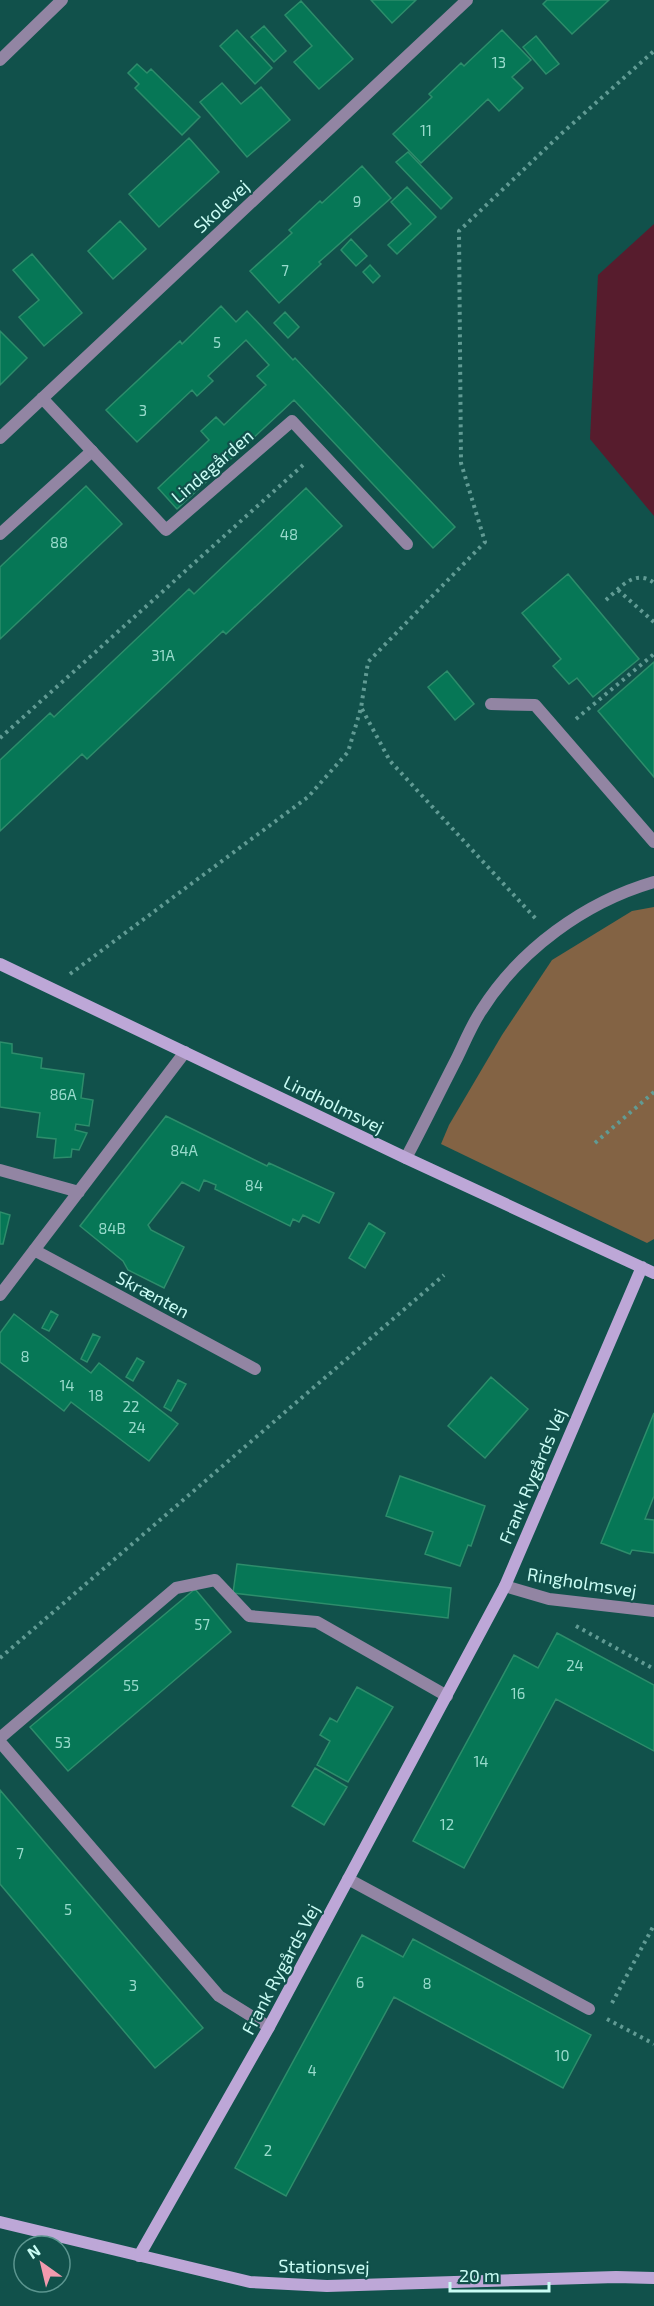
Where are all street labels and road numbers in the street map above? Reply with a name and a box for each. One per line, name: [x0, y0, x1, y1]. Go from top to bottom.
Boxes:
street label: Skolevej: [189, 175, 253, 237]
street label: Lindegården: [166, 424, 258, 508]
street label: Lindholmsvej: [280, 1070, 388, 1138]
street label: Skrænten: [113, 1266, 193, 1322]
street label: Frank Rygårds Vej: [494, 1405, 570, 1547]
street label: Ringholmsvej: [526, 1562, 638, 1602]
street label: Frank Rygårds Vej: [236, 1900, 324, 2038]
street label: Stationsvej: [278, 2254, 370, 2278]

